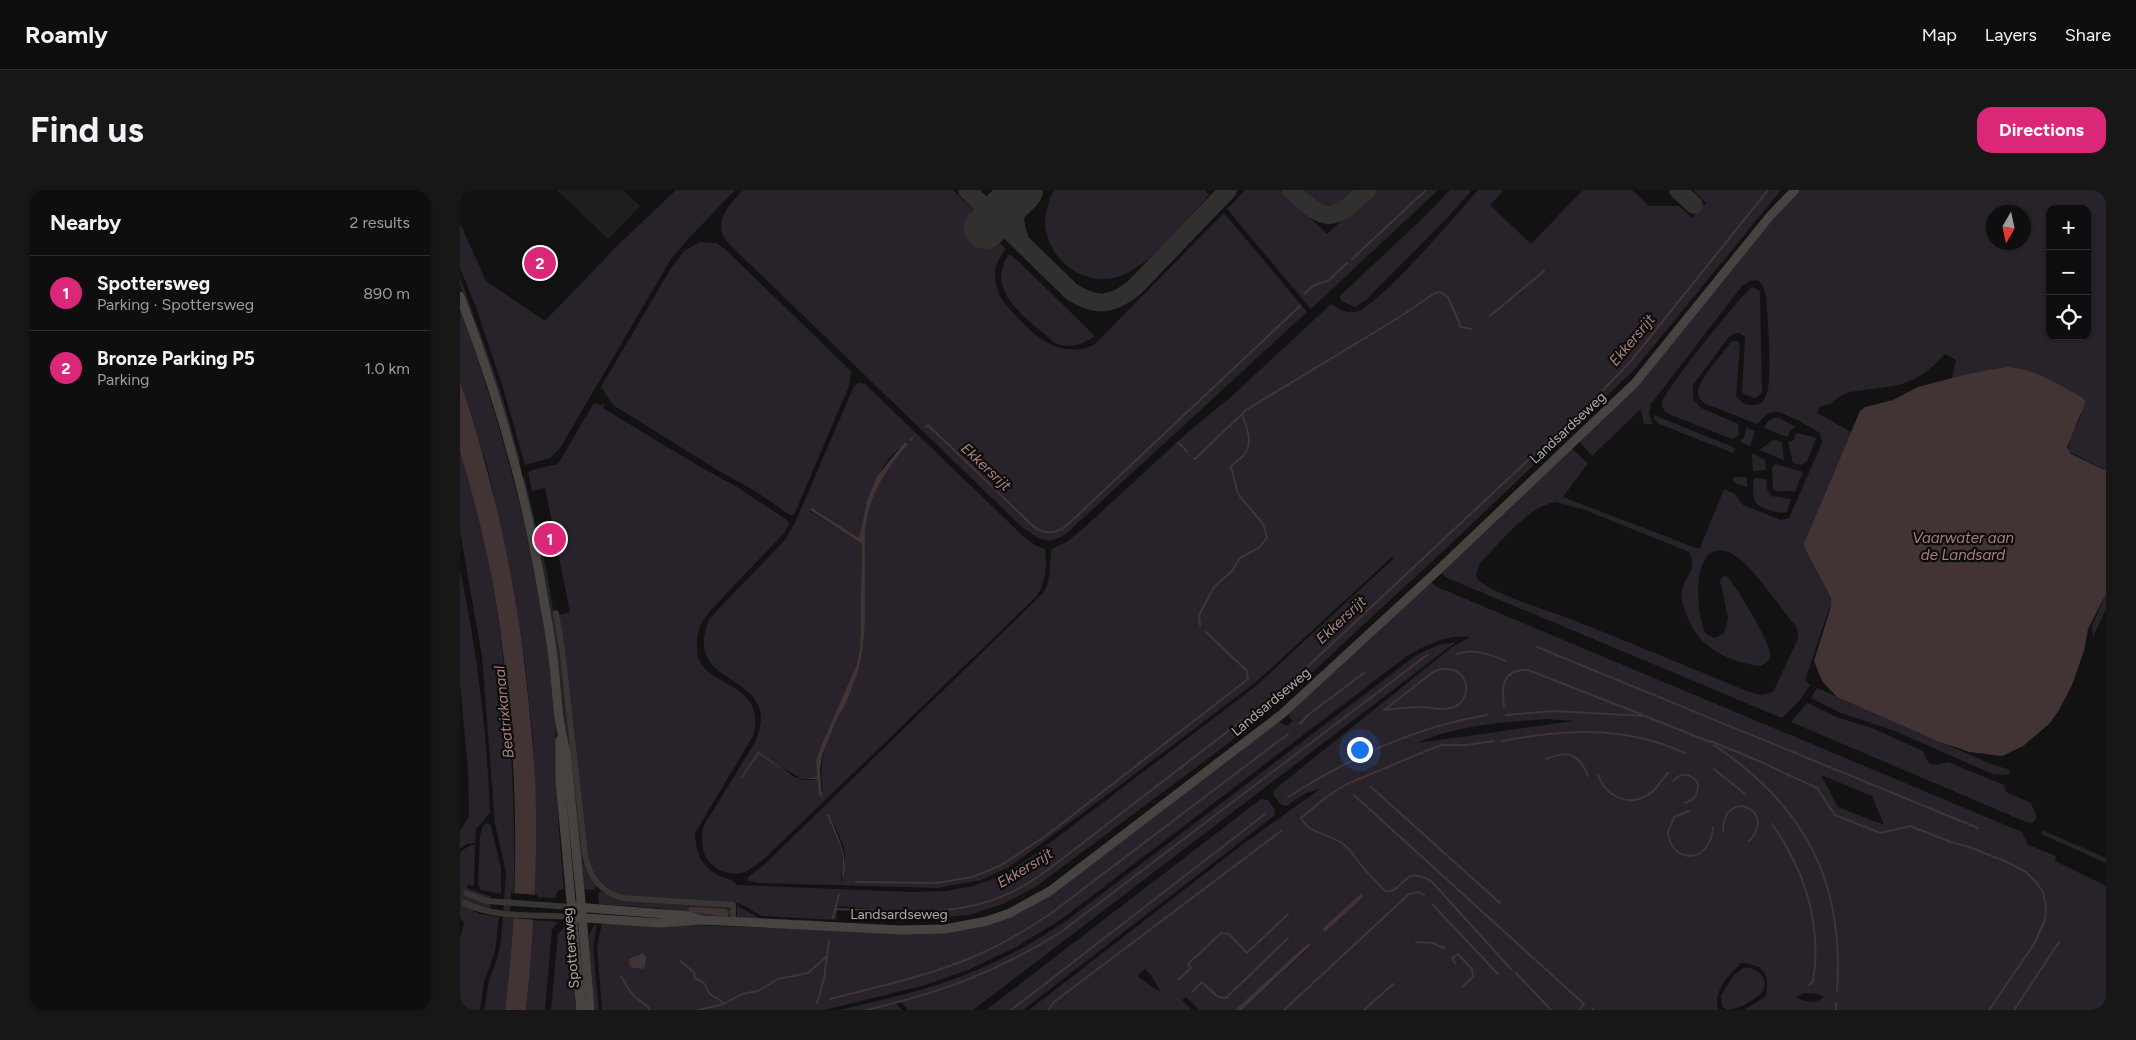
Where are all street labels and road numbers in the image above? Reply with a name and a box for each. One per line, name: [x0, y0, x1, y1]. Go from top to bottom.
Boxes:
street label: Landsardseweg: [1526, 388, 1610, 468]
street label: Landsardseweg: [1228, 664, 1314, 740]
street label: Landsardseweg: [850, 906, 948, 923]
street label: Spottersweg: [559, 907, 583, 989]

